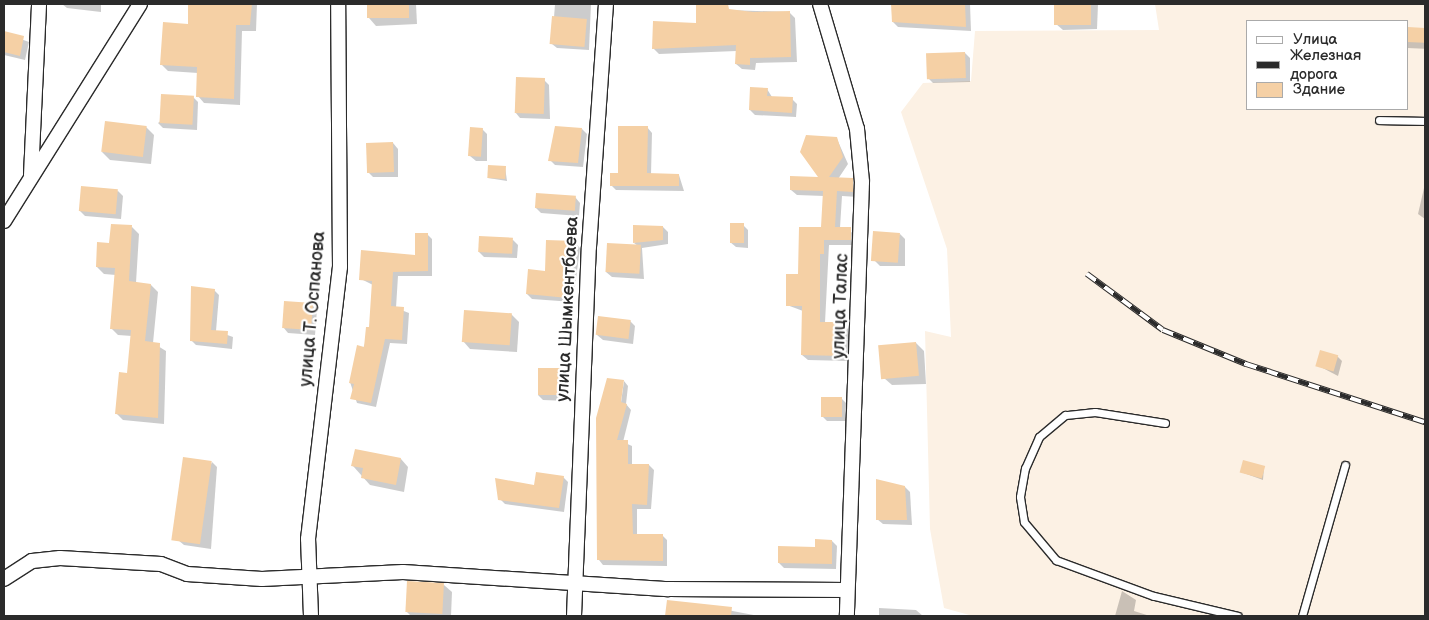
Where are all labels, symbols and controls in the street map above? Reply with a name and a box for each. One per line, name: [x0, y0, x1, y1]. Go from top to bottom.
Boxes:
legend: [1246, 20, 1409, 110]
text: Улица: [1293, 30, 1337, 49]
text: Железная дорога: [1290, 46, 1361, 84]
text: Здание: [1293, 80, 1345, 99]
street label: улица Шымкентбаева: [552, 216, 584, 402]
street label: улица Т. Оспанова: [295, 230, 331, 388]
street label: улица Талас: [828, 253, 854, 359]

